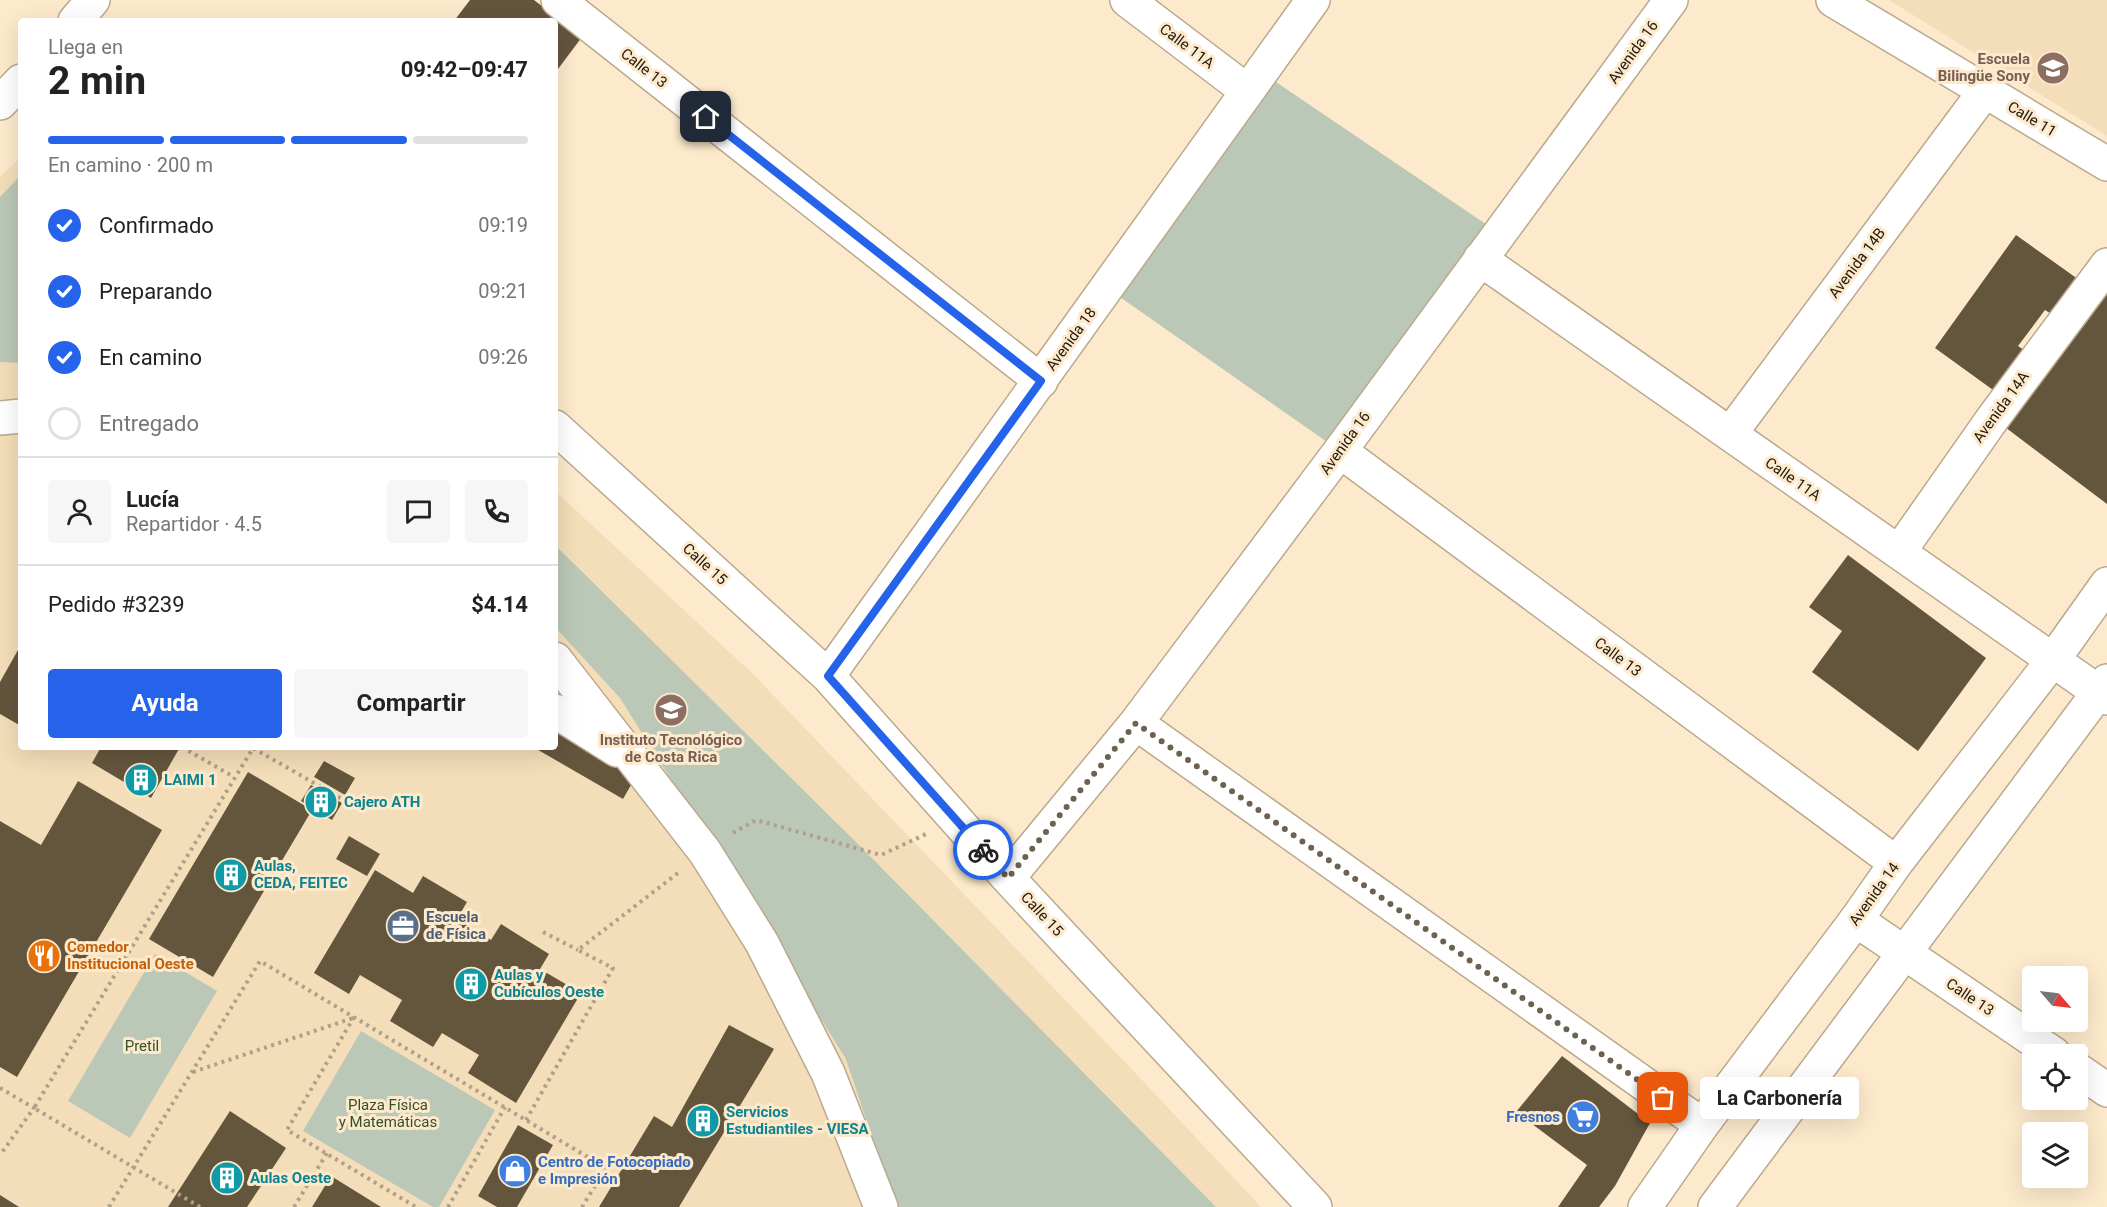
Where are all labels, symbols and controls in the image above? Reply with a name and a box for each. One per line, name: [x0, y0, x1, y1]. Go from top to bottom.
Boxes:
street label: Avenida 16: [1604, 17, 1662, 87]
street label: Calle 11A: [1156, 20, 1218, 72]
text: Llega en: [48, 35, 123, 59]
street label: Calle 13: [617, 44, 671, 92]
place label: Escuela Bilingüe Sony: [1938, 50, 2030, 85]
school or university icon: Escuela Bilingüe Sony: [2035, 50, 2071, 86]
text: 09:42–09:47: [401, 57, 528, 82]
text: 2 min: [48, 58, 146, 104]
pin: [680, 91, 731, 142]
street label: Calle 11: [2004, 97, 2060, 141]
icon: home: [689, 100, 722, 133]
text: En camino · 200 m: [48, 153, 213, 177]
icon: check: [48, 209, 81, 242]
text: Confirmado: [99, 213, 214, 238]
text: 09:19: [478, 213, 528, 237]
street label: Avenida 14B: [1825, 224, 1889, 302]
icon: check: [48, 275, 81, 308]
text: Preparando: [99, 279, 212, 304]
text: 09:21: [478, 279, 528, 303]
street label: Avenida 18: [1042, 304, 1100, 374]
icon: check: [48, 341, 81, 374]
text: En camino: [99, 345, 202, 370]
text: 09:26: [478, 345, 528, 369]
street label: Avenida 14A: [1969, 368, 2033, 446]
street label: Avenida 16: [1316, 408, 1374, 478]
text: Entregado: [99, 411, 199, 436]
street label: Calle 11A: [1762, 453, 1824, 505]
button: person: [48, 480, 111, 543]
button: chat: [387, 480, 450, 543]
button: phone: [465, 480, 528, 543]
text: Lucía: [126, 487, 179, 512]
text: Repartidor · 4.5: [126, 512, 262, 536]
street label: Calle 15: [679, 539, 731, 589]
text: Pedido #3239: [48, 592, 185, 617]
text: $4.14: [471, 592, 528, 617]
street label: Calle 13: [1591, 634, 1645, 680]
button: Ayuda: [48, 669, 282, 738]
button: Compartir: [294, 669, 528, 738]
school or university icon: Instituto Tecnológico de Costa Rica: [653, 692, 689, 728]
place label: Instituto Tecnológico de Costa Rica: [600, 731, 742, 766]
building icon: LAIMI 1: [123, 762, 159, 798]
place label: LAIMI 1: [164, 771, 217, 789]
building icon: Cajero ATH: [303, 784, 339, 820]
place label: Cajero ATH: [344, 793, 420, 811]
courier: [953, 820, 1013, 880]
icon: bike: [967, 834, 1000, 867]
building icon: Aulas, CEDA, FEITEC: [213, 857, 249, 893]
place label: Aulas, CEDA, FEITEC: [254, 857, 348, 892]
street label: Avenida 14: [1845, 858, 1903, 929]
street label: Calle 15: [1017, 888, 1067, 940]
office icon: Escuela de Física: [385, 908, 421, 944]
place label: Escuela de Física: [426, 908, 486, 943]
restaurant icon: Comedor Institucional Oeste: [26, 938, 62, 974]
place label: Comedor Institucional Oeste: [67, 938, 194, 973]
building icon: Aulas y Cubículos Oeste: [453, 966, 489, 1002]
place label: Aulas y Cubículos Oeste: [494, 966, 604, 1001]
north arrow: [2022, 966, 2088, 1032]
map controls: [2022, 966, 2088, 1188]
street label: Calle 13: [1943, 975, 1997, 1019]
park label: Pretil: [125, 1037, 159, 1055]
button: locate: [2022, 1044, 2088, 1110]
pin: [1637, 1072, 1688, 1123]
callout: La Carbonería: [1699, 1077, 1858, 1119]
icon: bag: [1646, 1081, 1679, 1114]
text: La Carbonería: [1717, 1086, 1842, 1110]
park label: Plaza Física y Matemáticas: [339, 1096, 437, 1131]
supermarket icon: Fresnos: [1565, 1099, 1601, 1135]
building icon: Servicios Estudiantiles - VIESA: [685, 1103, 721, 1139]
place label: Servicios Estudiantiles - VIESA: [726, 1103, 870, 1138]
place label: Fresnos: [1506, 1108, 1560, 1126]
button: layers: [2022, 1122, 2088, 1188]
shop icon: Centro de Fotocopiado e Impresión: [497, 1153, 533, 1189]
place label: Centro de Fotocopiado e Impresión: [538, 1153, 691, 1188]
building icon: Aulas Oeste: [209, 1160, 245, 1196]
place label: Aulas Oeste: [250, 1169, 331, 1187]

